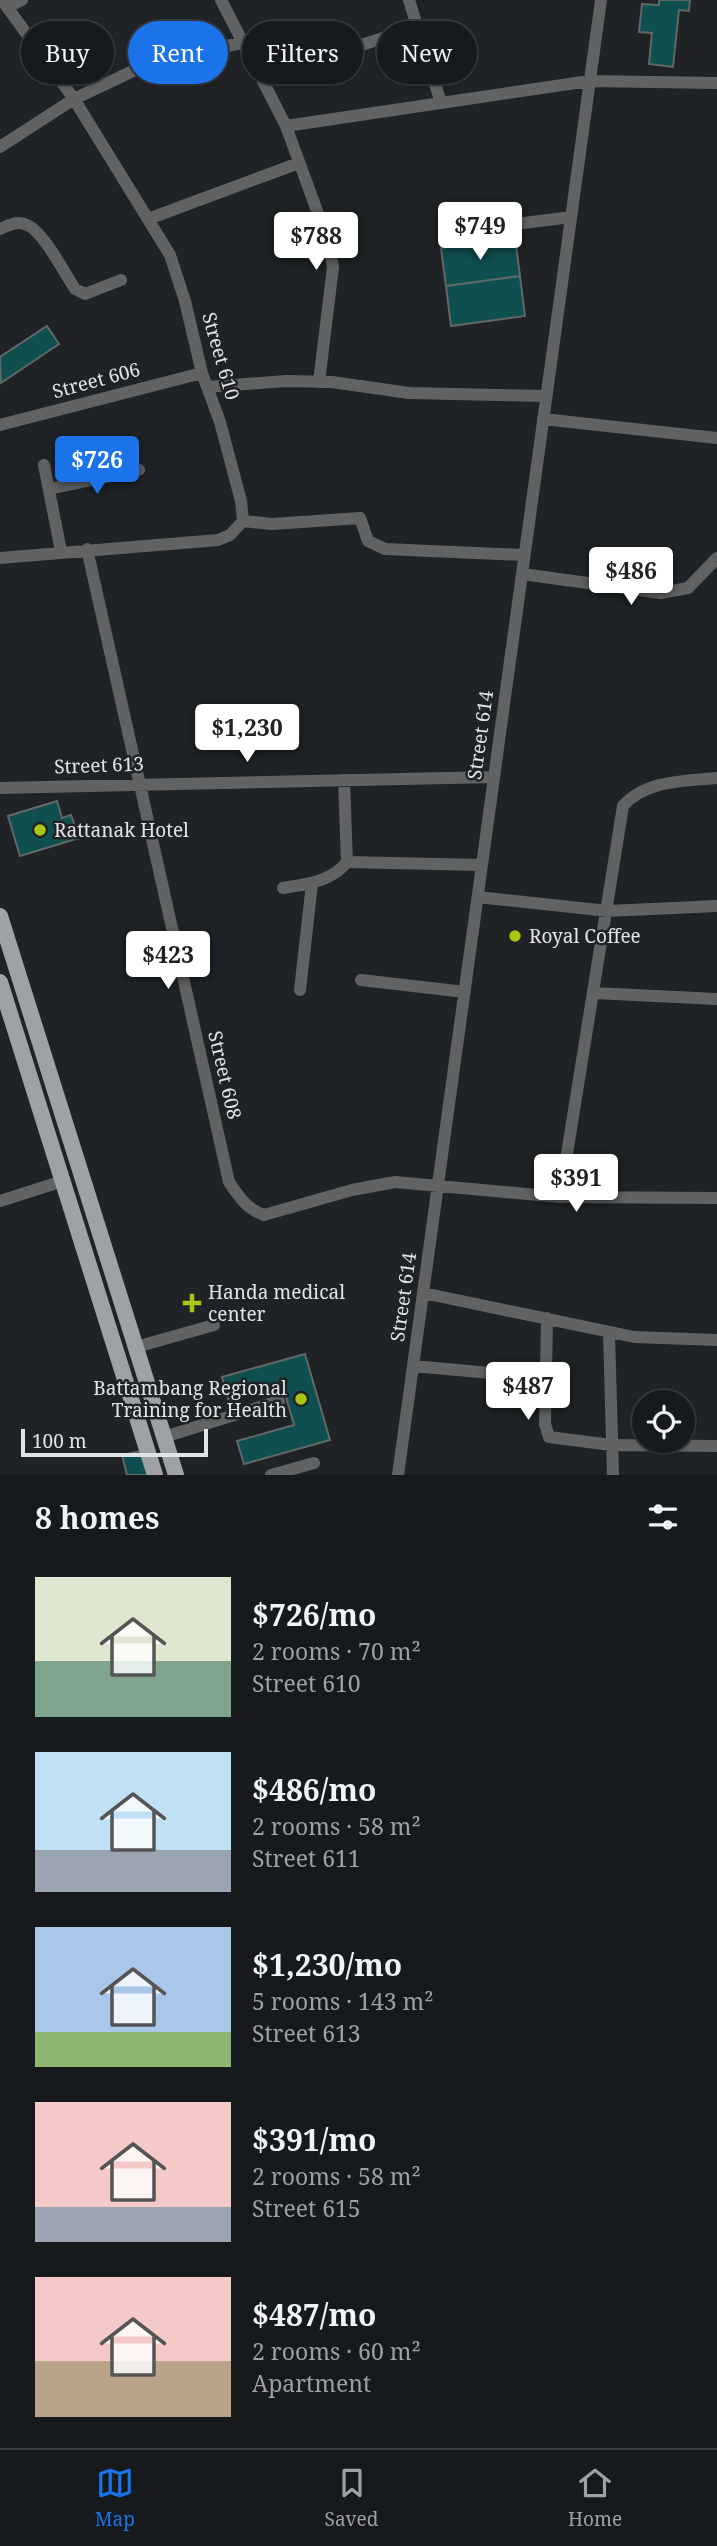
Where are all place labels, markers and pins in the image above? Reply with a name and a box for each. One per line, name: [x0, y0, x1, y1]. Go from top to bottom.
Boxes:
pin: $749: [439, 202, 521, 262]
pin: $788: [275, 212, 357, 272]
pin: $726: [56, 436, 138, 496]
pin: $486: [590, 548, 672, 607]
pin: $1,230: [190, 704, 304, 764]
place label: Rattanak Hotel: [54, 817, 189, 843]
marker: Rattanak Hotel: [32, 822, 48, 838]
place label: Royal Coffee: [529, 923, 641, 949]
marker: Royal Coffee: [507, 928, 523, 944]
pin: $423: [127, 932, 209, 991]
pin: $391: [535, 1154, 617, 1214]
place label: Handa medical center: [208, 1279, 345, 1327]
marker: Handa medical center: [182, 1293, 202, 1313]
pin: $487: [487, 1362, 569, 1422]
place label: Battambang Regional Training for Health: [93, 1375, 287, 1423]
marker: Battambang Regional Training for Health: [293, 1391, 309, 1407]

